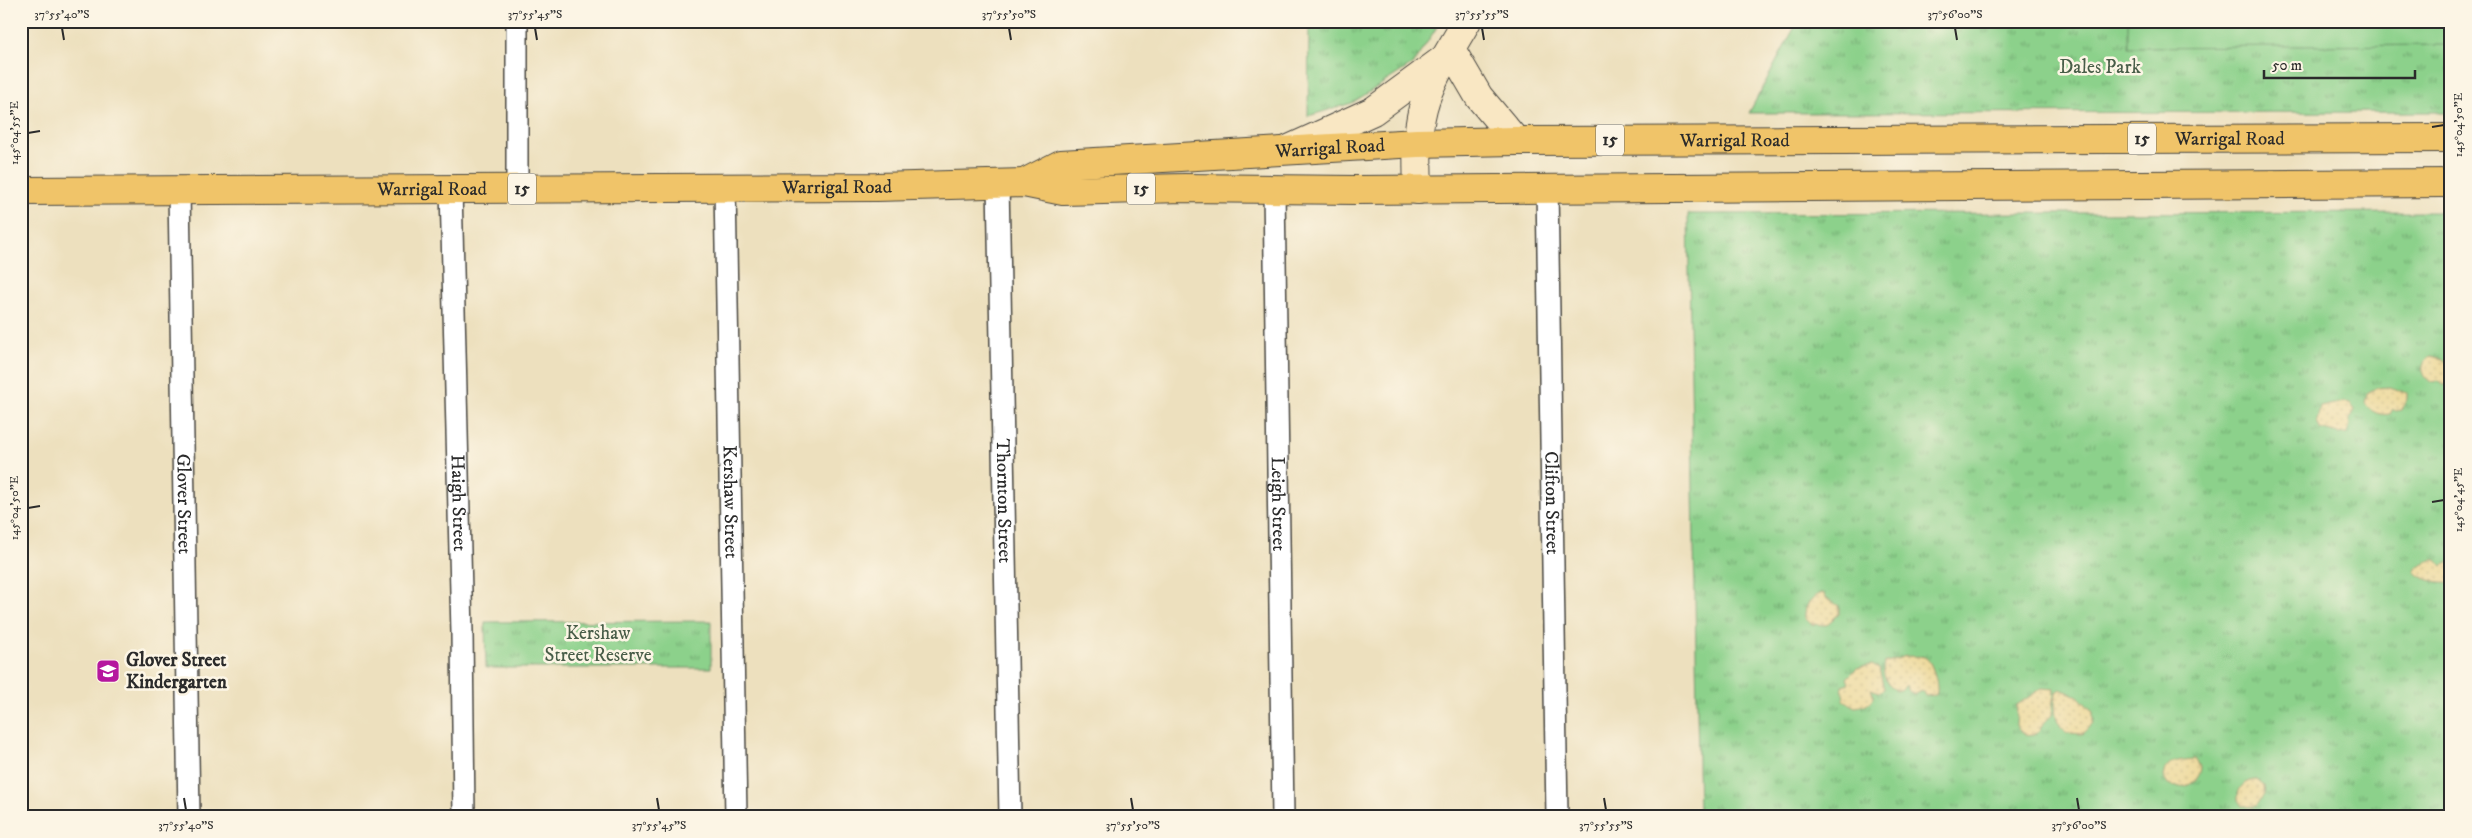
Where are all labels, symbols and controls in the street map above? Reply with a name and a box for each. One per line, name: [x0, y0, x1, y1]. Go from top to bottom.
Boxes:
text: 37°55'40"S: [34, 7, 90, 22]
text: 37°55'45"S: [508, 7, 562, 22]
text: 37°55'50"S: [982, 7, 1036, 22]
text: 37°55'55"S: [1455, 7, 1509, 22]
text: 37°56'00"S: [1927, 7, 1983, 22]
scale bar: [2264, 48, 2416, 80]
park label: Dales Park: [2059, 56, 2141, 79]
text: 50 m: [2272, 56, 2302, 75]
text: 145°04'50"E: [2451, 92, 2466, 157]
text: 145°04'55"E: [7, 101, 22, 165]
road number: 15: [1596, 124, 1624, 156]
road number: 15: [2128, 124, 2156, 154]
street label: Warrigal Road: [2174, 127, 2285, 150]
street label: Warrigal Road: [1679, 129, 1790, 152]
street label: Warrigal Road: [1273, 133, 1386, 163]
road number: 15: [508, 173, 536, 204]
road number: 15: [1127, 173, 1155, 204]
street label: Warrigal Road: [781, 175, 893, 199]
street label: Warrigal Road: [376, 177, 488, 201]
street label: Thornton Street: [991, 438, 1017, 564]
street label: Kershaw Street: [718, 445, 743, 559]
street label: Clifton Street: [1540, 451, 1564, 555]
street label: Glover Street: [172, 454, 196, 554]
street label: Haigh Street: [446, 454, 471, 552]
street label: Leigh Street: [1266, 456, 1291, 552]
text: 145°04'45"E: [2451, 467, 2466, 532]
text: 145°04'50"E: [7, 475, 22, 540]
park label: Kershaw Street Reserve: [544, 622, 652, 667]
place label: Glover Street Kindergarten: [126, 649, 228, 694]
school or university icon: Glover Street Kindergarten: [95, 658, 121, 684]
text: 37°55'40"S: [158, 818, 214, 833]
text: 37°55'45"S: [632, 818, 686, 833]
text: 37°55'50"S: [1106, 818, 1160, 833]
text: 37°55'55"S: [1579, 818, 1633, 833]
text: 37°56'00"S: [2051, 818, 2107, 833]

